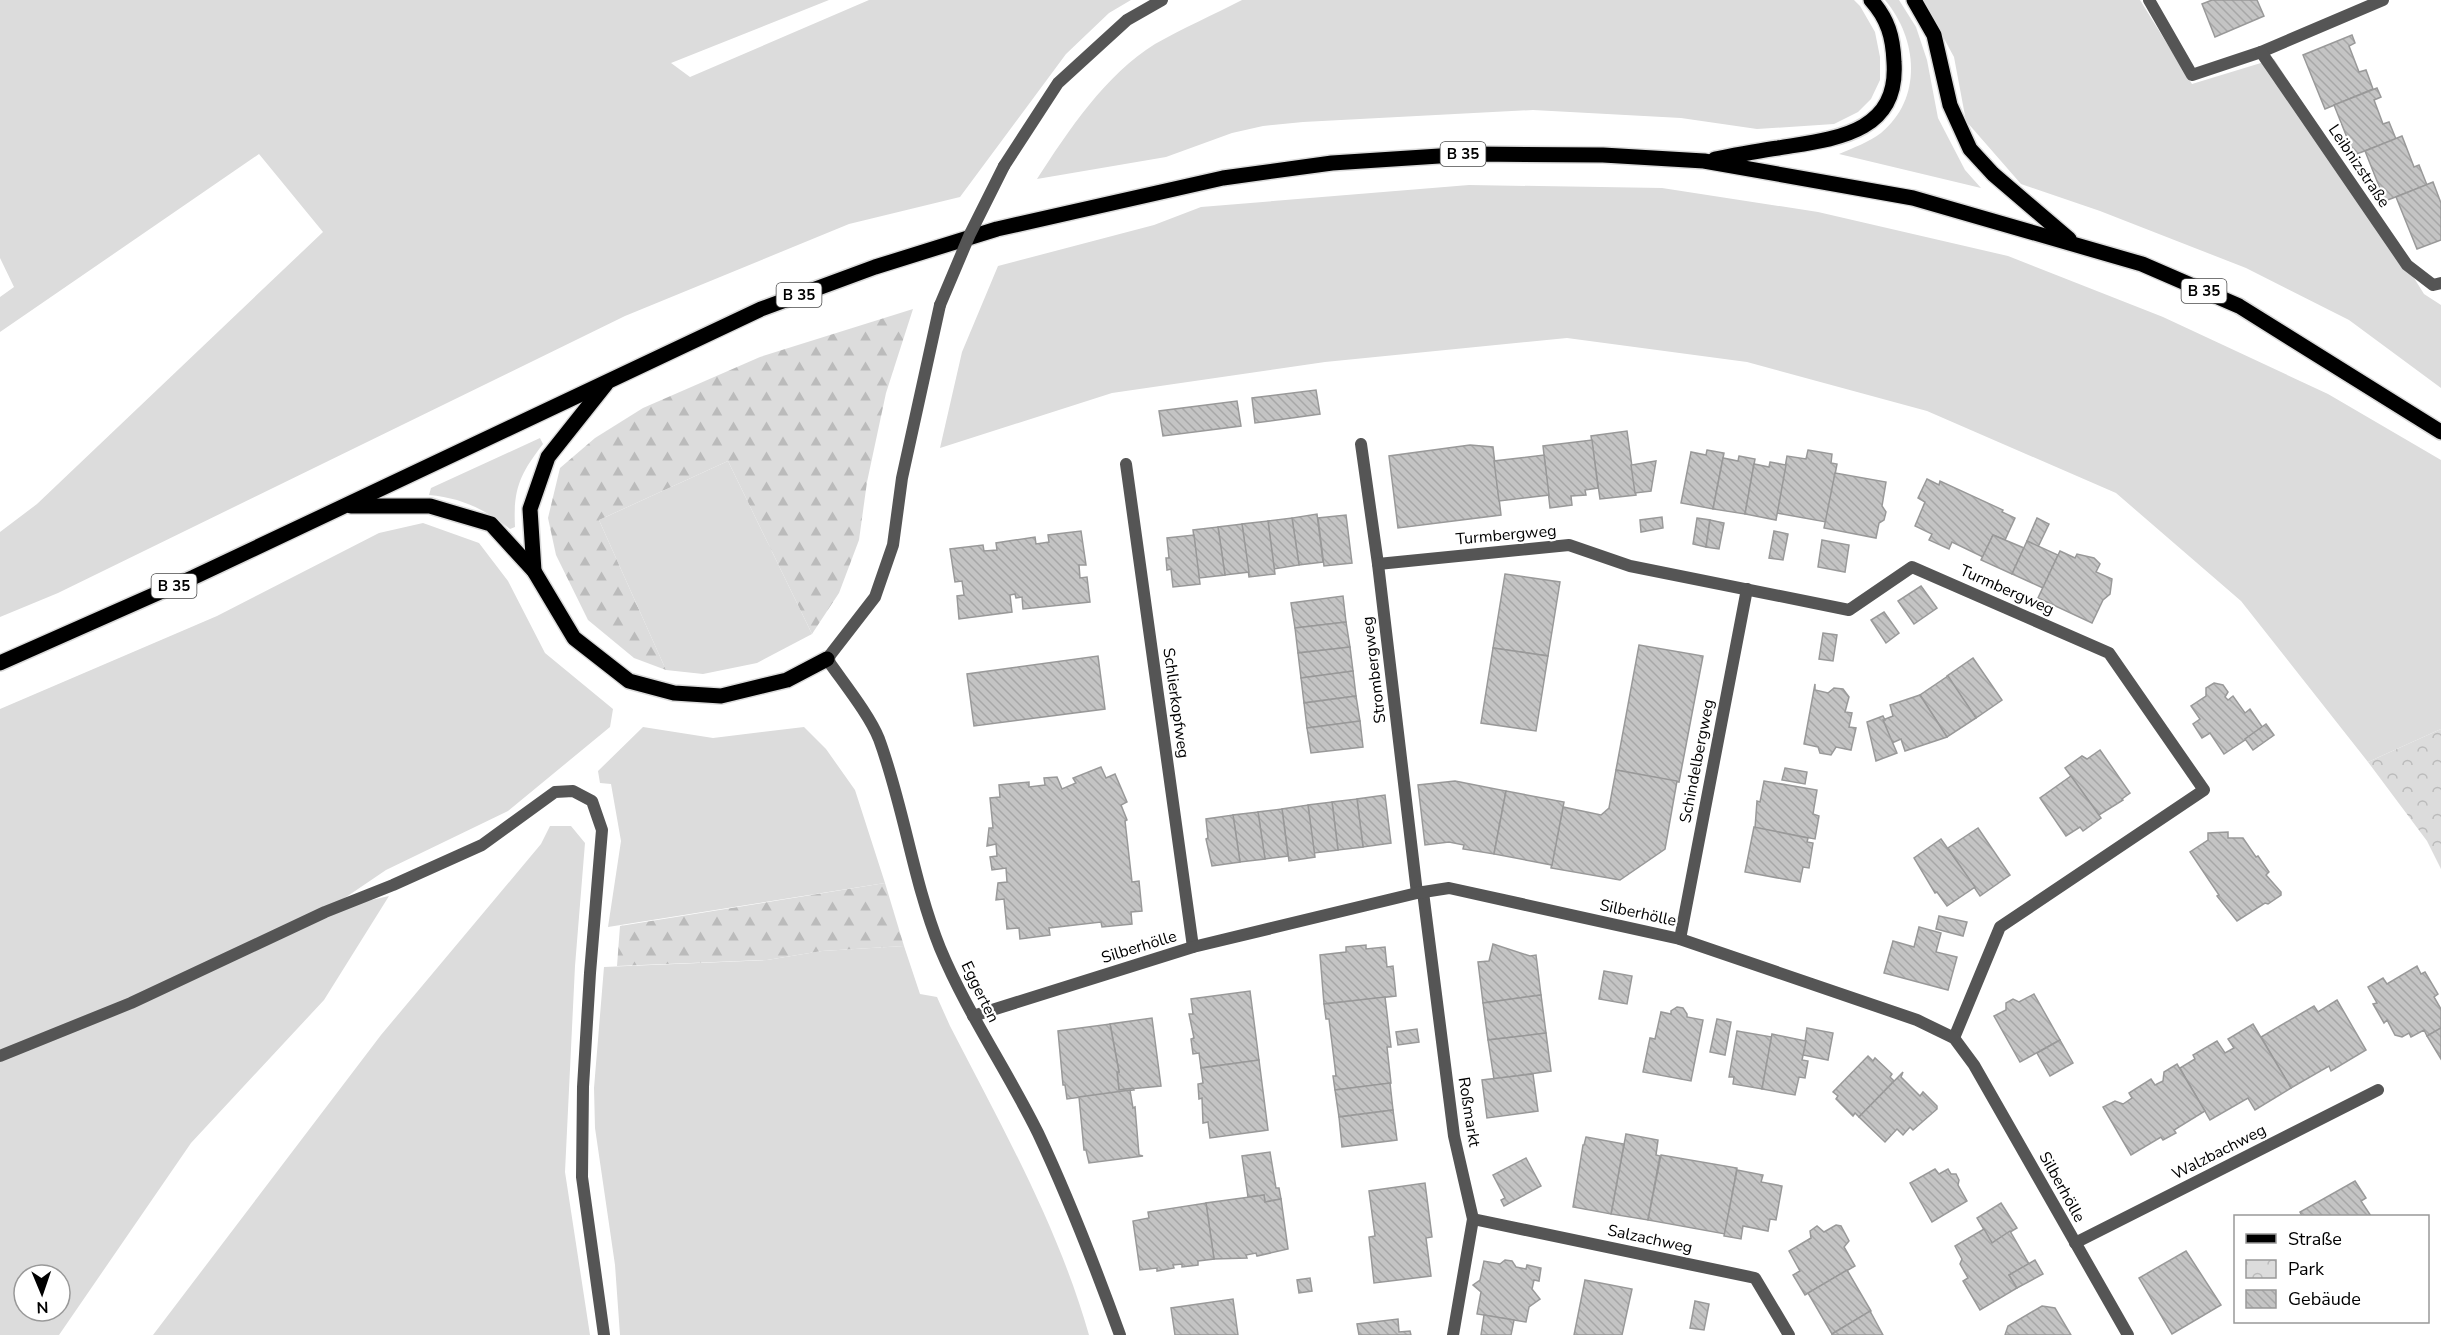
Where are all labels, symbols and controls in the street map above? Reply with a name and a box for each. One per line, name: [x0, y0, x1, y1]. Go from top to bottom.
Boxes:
street label: Leibnizstraße: [2323, 120, 2395, 212]
road number: B 35: [1440, 142, 1486, 166]
road number: B 35: [2182, 279, 2226, 303]
road number: B 35: [776, 283, 822, 307]
street label: Turmbergweg: [1455, 520, 1557, 550]
street label: Turmbergweg: [1956, 559, 2058, 621]
road number: B 35: [152, 574, 196, 598]
street label: Strombergweg: [1357, 615, 1391, 725]
street label: Schlierkopfweg: [1157, 646, 1195, 760]
street label: Schindelbergweg: [1674, 697, 1720, 825]
street label: Silberhölle: [1598, 894, 1678, 932]
street label: Silberhölle: [1099, 925, 1179, 969]
street label: Eggerten: [956, 958, 1004, 1026]
street label: Roßmarkt: [1453, 1075, 1485, 1149]
street label: Walzbachweg: [2168, 1119, 2270, 1185]
street label: Silberhölle: [2034, 1148, 2090, 1226]
legend: [2234, 1215, 2429, 1323]
street label: Salzachweg: [1605, 1219, 1695, 1259]
text: Straße: [2288, 1227, 2342, 1251]
text: Park: [2288, 1257, 2325, 1281]
north arrow: [12, 1263, 72, 1323]
text: Gebäude: [2288, 1287, 2361, 1311]
text: N: [36, 1296, 49, 1318]

